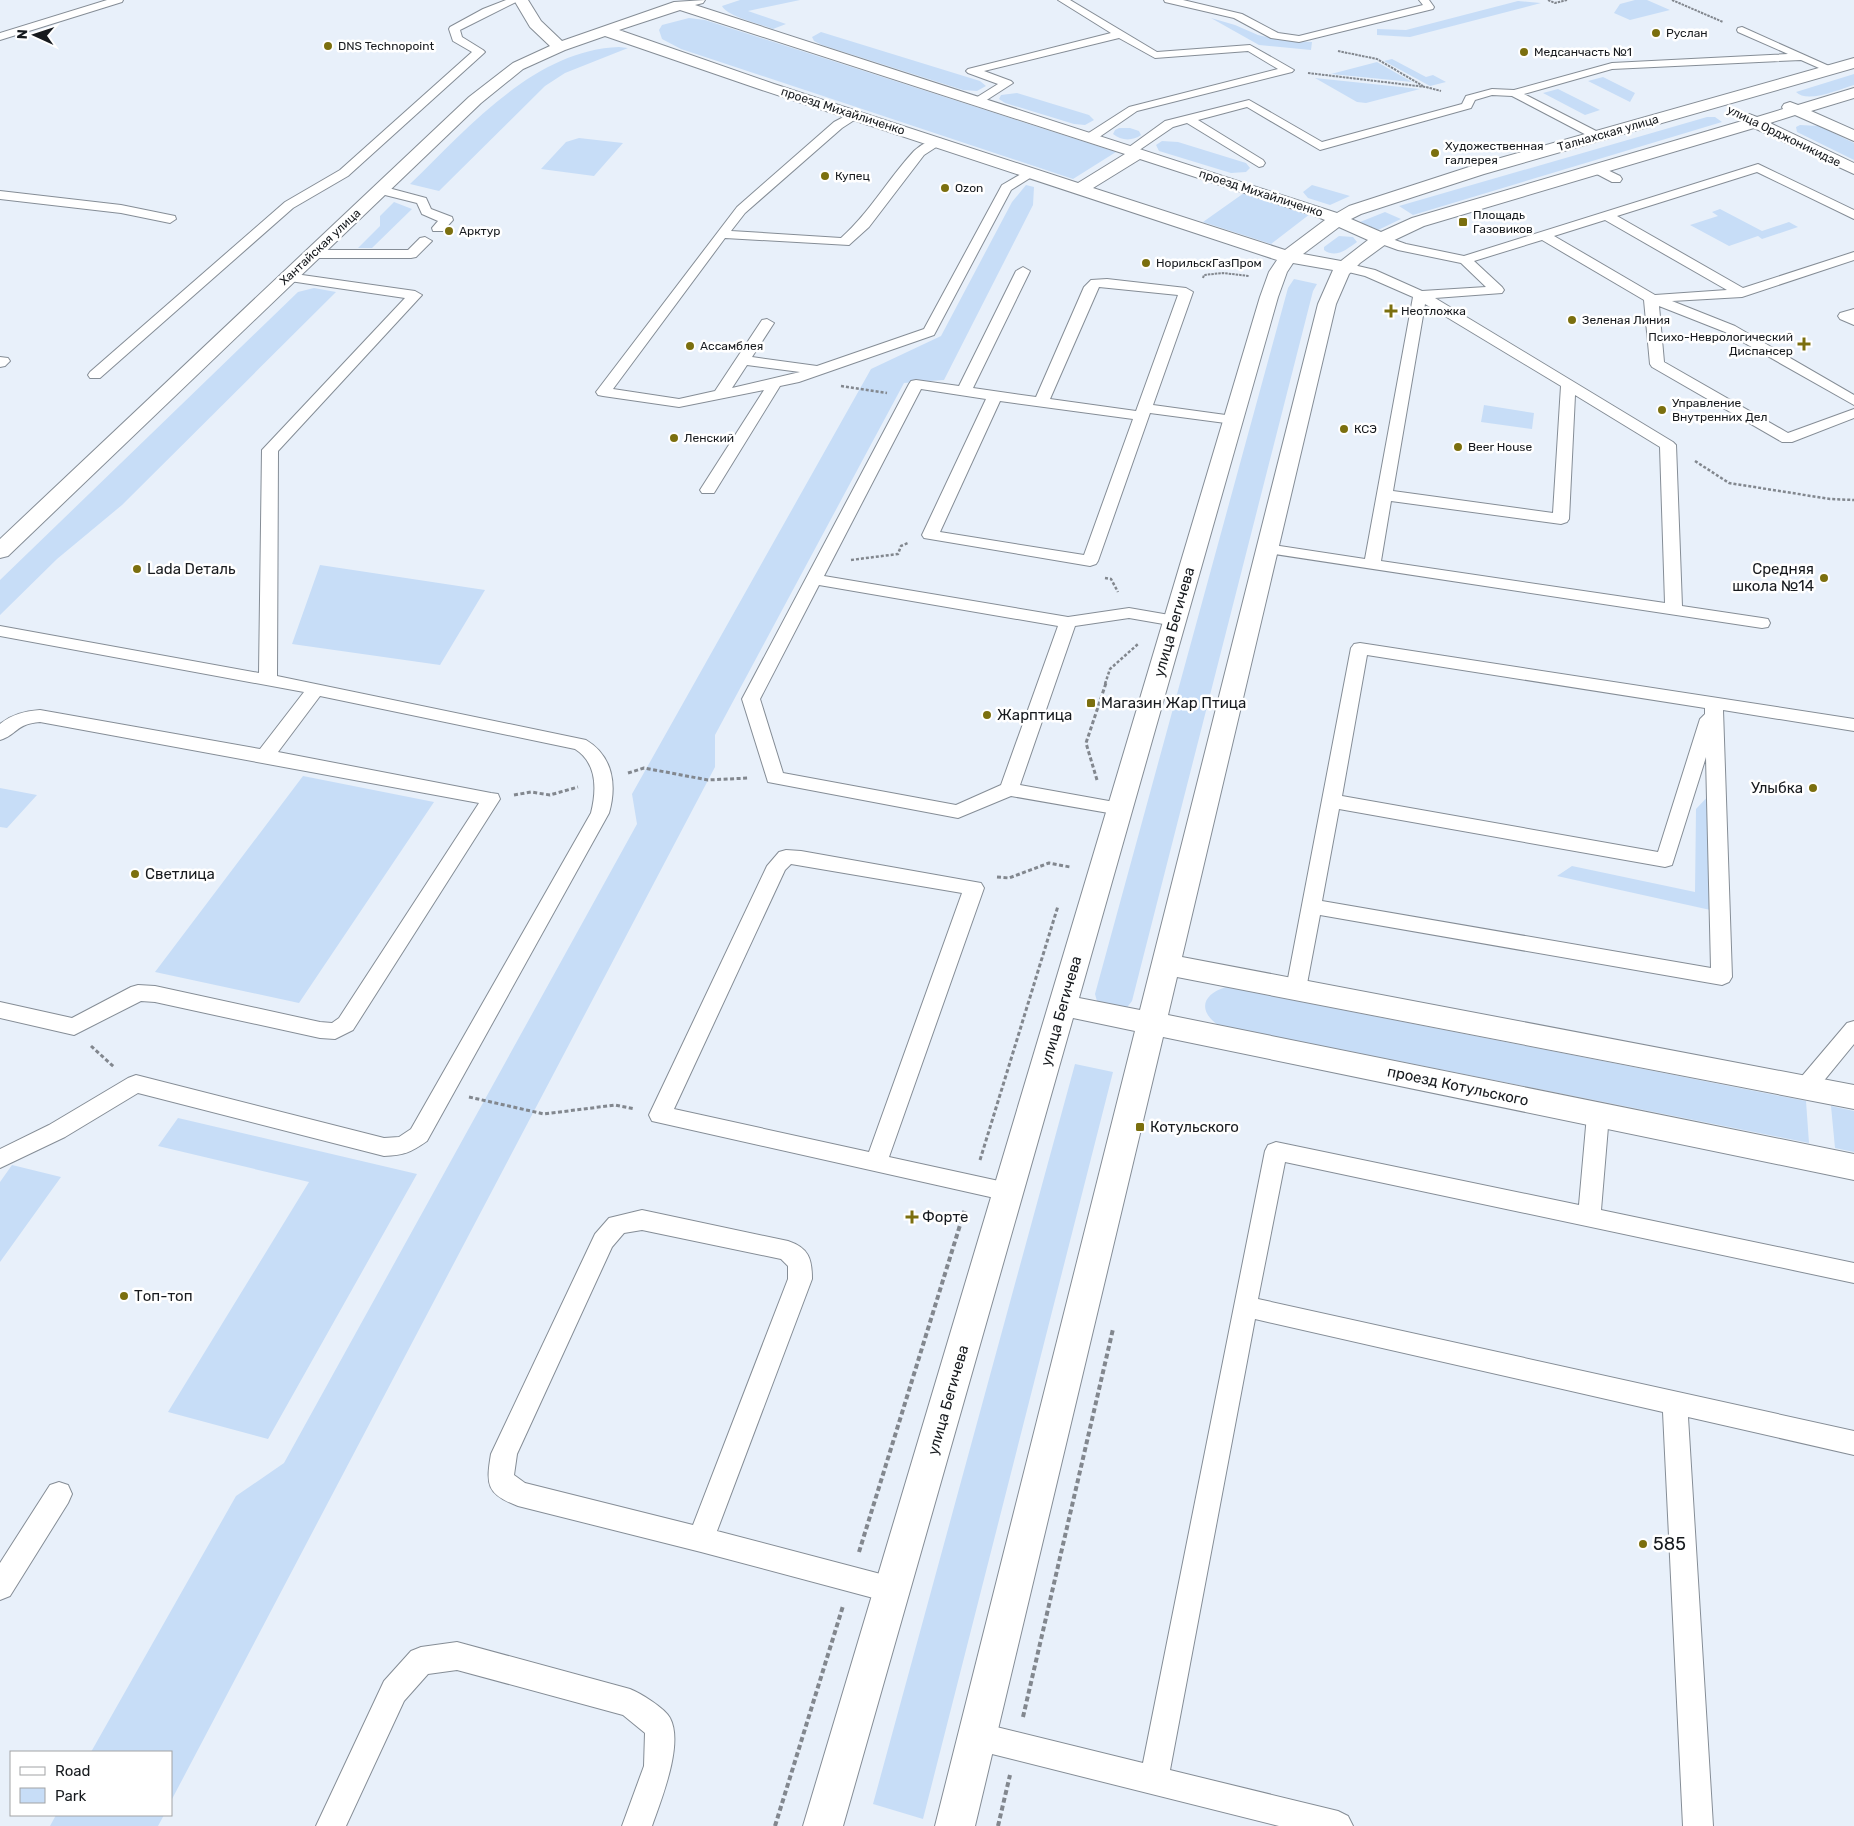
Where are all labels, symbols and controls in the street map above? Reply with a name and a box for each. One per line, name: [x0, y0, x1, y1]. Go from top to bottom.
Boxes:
north arrow: [10, 10, 60, 60]
place label: Руслан: [1666, 26, 1708, 40]
marker: Руслан: [1650, 27, 1662, 39]
text: N: [14, 29, 31, 40]
place label: DNS Technopoint: [338, 39, 434, 53]
marker: DNS Technopoint: [322, 40, 334, 52]
place label: Медсанчасть №1: [1534, 45, 1632, 59]
marker: Медсанчасть №1: [1518, 46, 1530, 58]
street label: проезд Михайличенко: [779, 84, 907, 138]
street label: улица Орджоникидзе: [1725, 102, 1843, 170]
street label: Талнахская улица: [1556, 112, 1660, 154]
place label: Художественная галлерея: [1445, 139, 1544, 167]
marker: Художественная галлерея: [1429, 147, 1441, 159]
street label: проезд Михайличенко: [1197, 166, 1325, 220]
place label: Купец: [835, 169, 870, 183]
marker: Купец: [819, 170, 831, 182]
place label: Ozon: [955, 181, 983, 195]
marker: Ozon: [939, 182, 951, 194]
street label: Хантайская улица: [277, 206, 363, 288]
place label: Площадь Газовиков: [1473, 208, 1533, 236]
marker: Площадь Газовиков: [1457, 216, 1469, 228]
place label: Арктур: [459, 224, 501, 238]
marker: Арктур: [443, 225, 455, 237]
place label: НорильскГазПром: [1156, 256, 1262, 270]
marker: НорильскГазПром: [1140, 257, 1152, 269]
place label: Неотложка: [1401, 304, 1466, 318]
marker: Неотложка: [1385, 305, 1397, 317]
place label: Зеленая Линия: [1582, 313, 1670, 327]
marker: Зеленая Линия: [1566, 314, 1578, 326]
place label: Психо-Неврологический Диспансер: [1648, 330, 1793, 358]
marker: Психо-Неврологический Диспансер: [1797, 337, 1811, 351]
place label: Ассамблея: [700, 339, 763, 353]
marker: Ассамблея: [684, 340, 696, 352]
place label: Управление Внутренних Дел: [1672, 396, 1767, 424]
marker: Управление Внутренних Дел: [1656, 404, 1668, 416]
place label: КСЭ: [1354, 422, 1377, 436]
marker: КСЭ: [1338, 423, 1350, 435]
place label: Ленский: [684, 431, 734, 445]
marker: Ленский: [668, 432, 680, 444]
place label: Beer House: [1468, 440, 1532, 454]
marker: Beer House: [1452, 441, 1464, 453]
place label: Lada Dеталь: [147, 560, 236, 578]
place label: Средняя школа №14: [1732, 560, 1814, 595]
marker: Lada Dеталь: [131, 563, 143, 575]
street label: улица Бегичева: [1150, 565, 1198, 679]
marker: Средняя школа №14: [1818, 572, 1830, 584]
place label: Магазин Жар Птица: [1101, 694, 1246, 712]
marker: Магазин Жар Птица: [1085, 697, 1097, 709]
place label: Жарптица: [997, 706, 1072, 724]
marker: Жарптица: [981, 709, 993, 721]
place label: Улыбка: [1751, 779, 1803, 797]
marker: Улыбка: [1807, 782, 1819, 794]
place label: Светлица: [145, 865, 215, 883]
marker: Светлица: [129, 868, 141, 880]
street label: улица Бегичева: [1037, 954, 1085, 1068]
street label: проезд Котульского: [1386, 1062, 1530, 1110]
place label: Котульского: [1150, 1118, 1239, 1136]
marker: Котульского: [1134, 1121, 1146, 1133]
place label: Форте: [922, 1208, 968, 1226]
marker: Форте: [906, 1211, 918, 1223]
place label: Топ-топ: [134, 1287, 193, 1305]
marker: Топ-топ: [118, 1290, 130, 1302]
street label: улица Бегичева: [924, 1343, 972, 1457]
place label: 585: [1653, 1533, 1686, 1555]
marker: 585: [1637, 1538, 1649, 1550]
legend: [10, 1751, 172, 1816]
text: Road: [55, 1762, 91, 1780]
text: Park: [55, 1787, 86, 1805]

